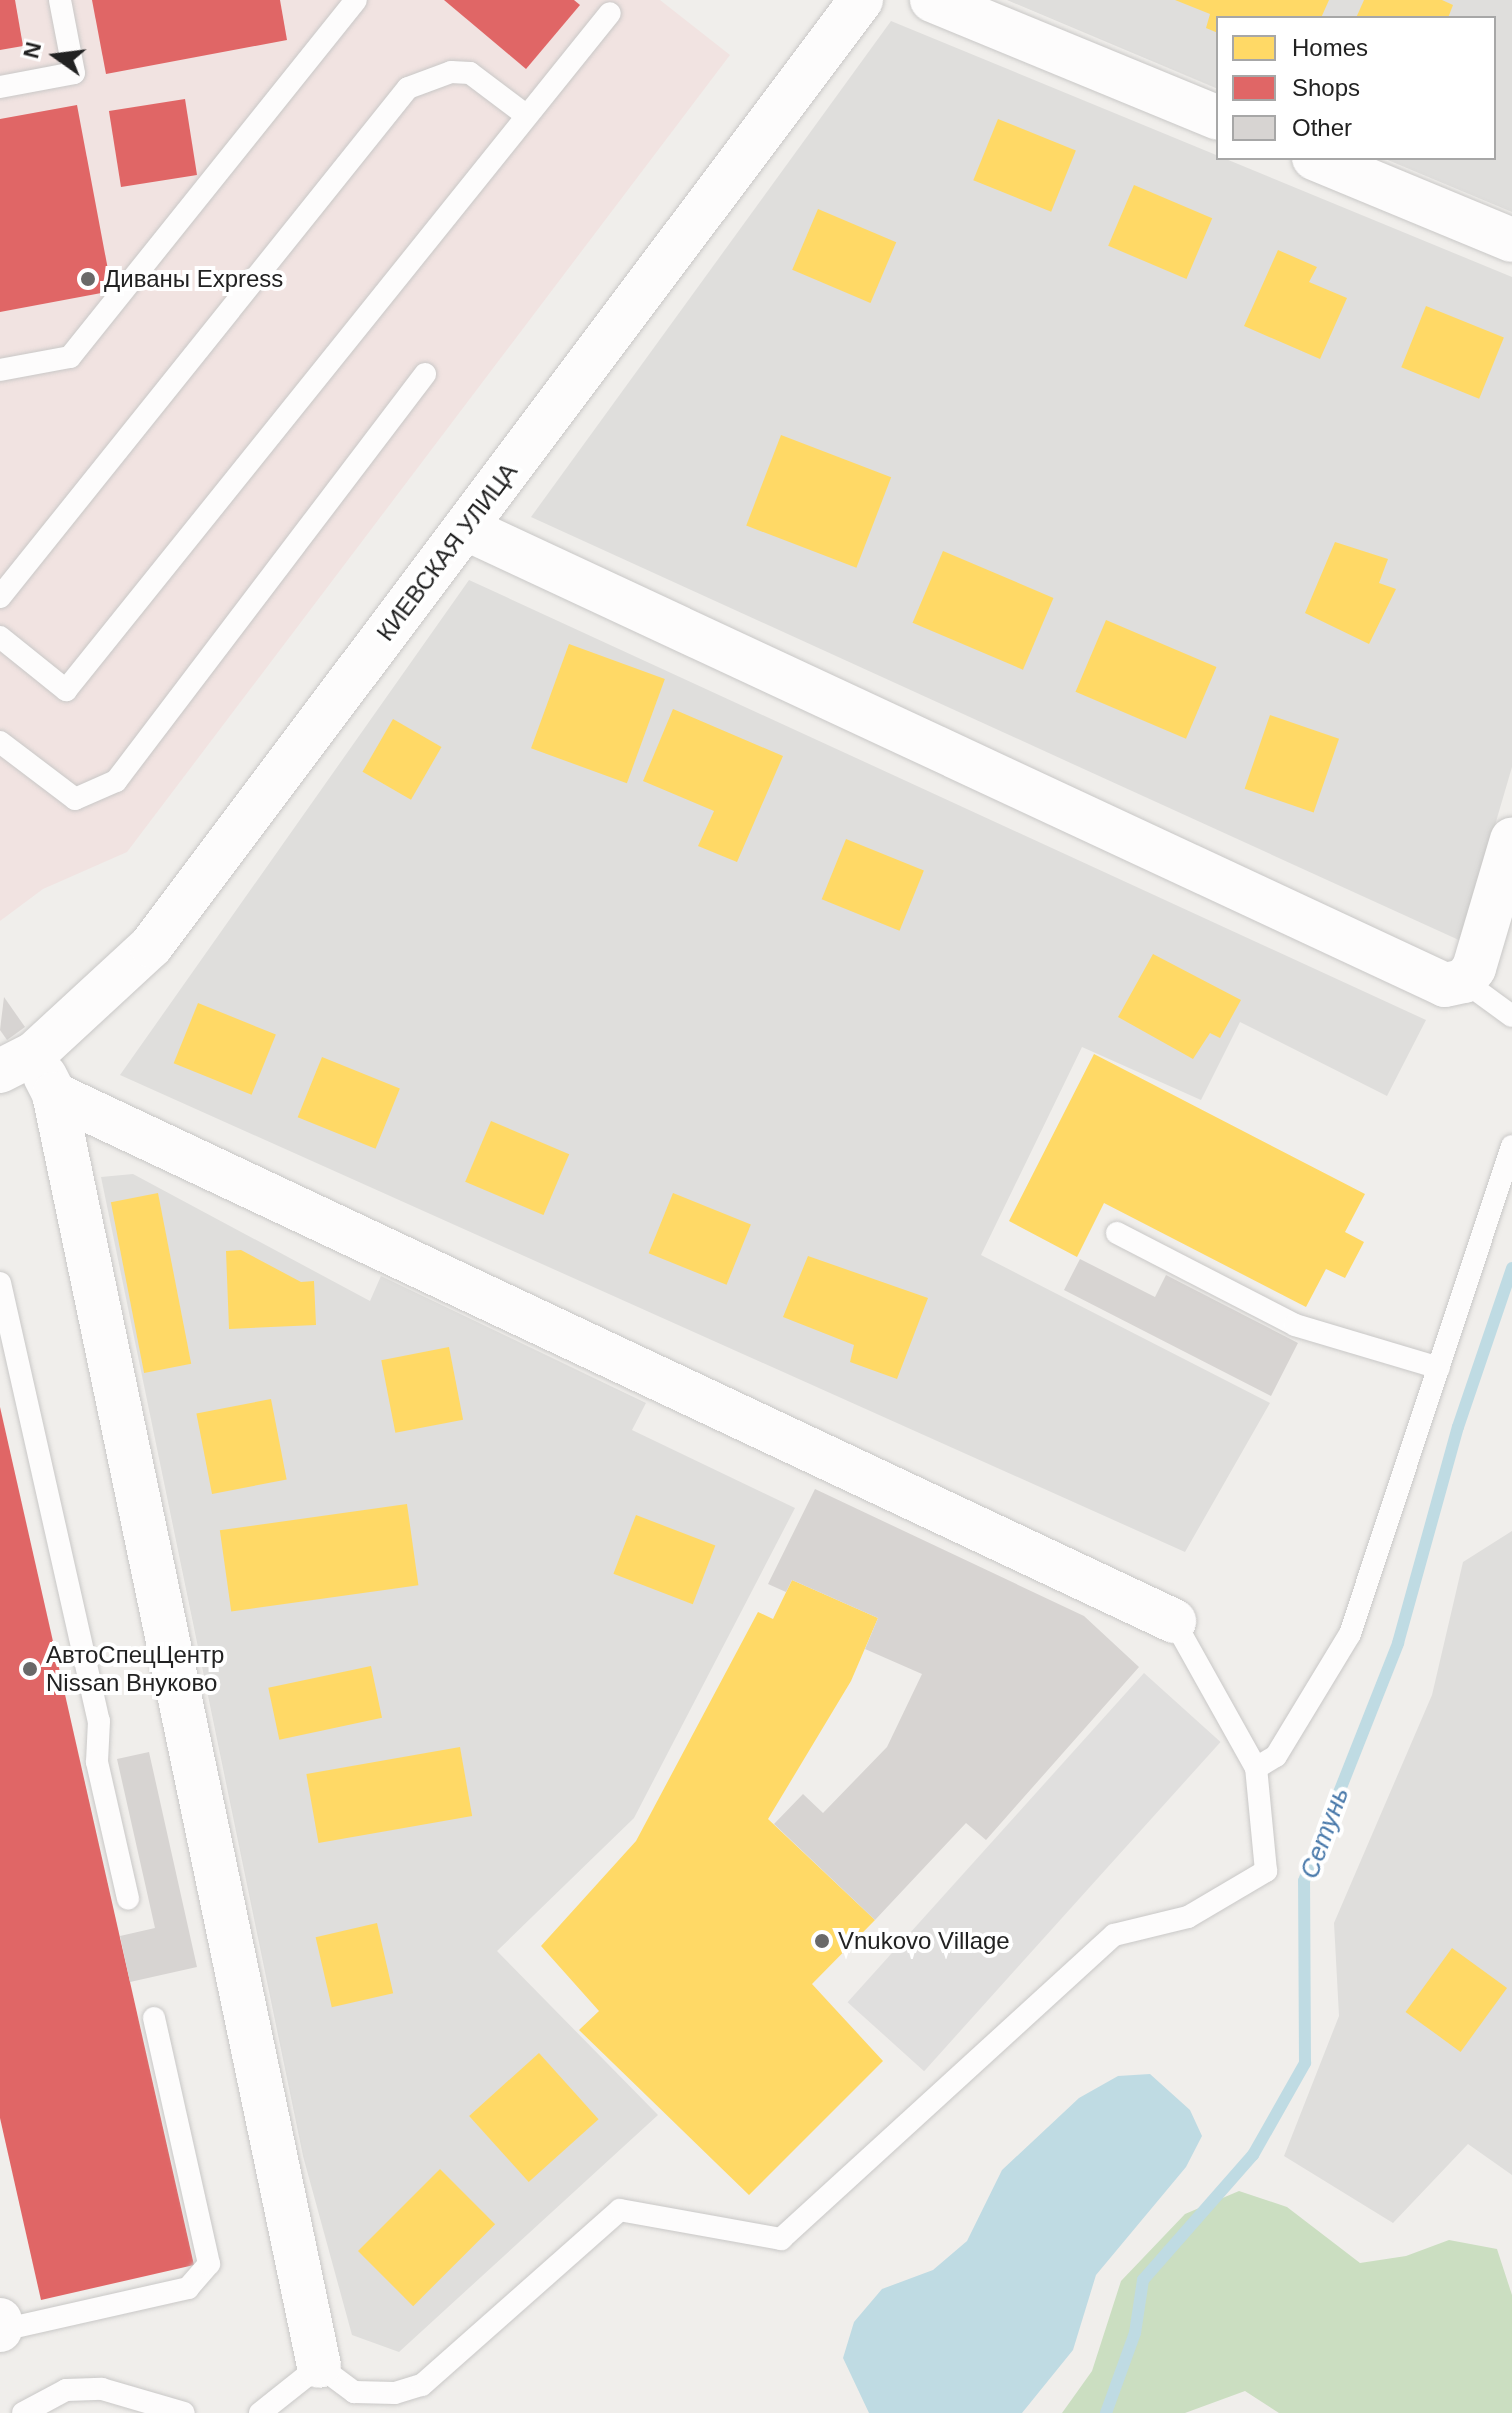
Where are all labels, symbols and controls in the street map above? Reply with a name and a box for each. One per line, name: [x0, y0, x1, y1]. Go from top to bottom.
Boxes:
north arrow: [16, 16, 96, 96]
legend: [1216, 16, 1496, 160]
text: Homes: [1292, 34, 1368, 61]
text: N: [18, 39, 46, 61]
text: Shops: [1292, 74, 1360, 101]
text: Other: [1292, 114, 1352, 141]
place label: Диваны Express: [104, 265, 283, 293]
marker: Диваны Express: [79, 270, 97, 288]
street label: КИЕВСКАЯ УЛИЦА: [371, 457, 523, 647]
place label: АвтоСпецЦентр Nissan Внуково: [46, 1641, 224, 1697]
marker: АвтоСпецЦентр Nissan Внуково: [21, 1660, 39, 1678]
water label: Сетунь: [1294, 1783, 1356, 1883]
place label: Vnukovo Village: [838, 1927, 1010, 1955]
marker: Vnukovo Village: [813, 1932, 831, 1950]

